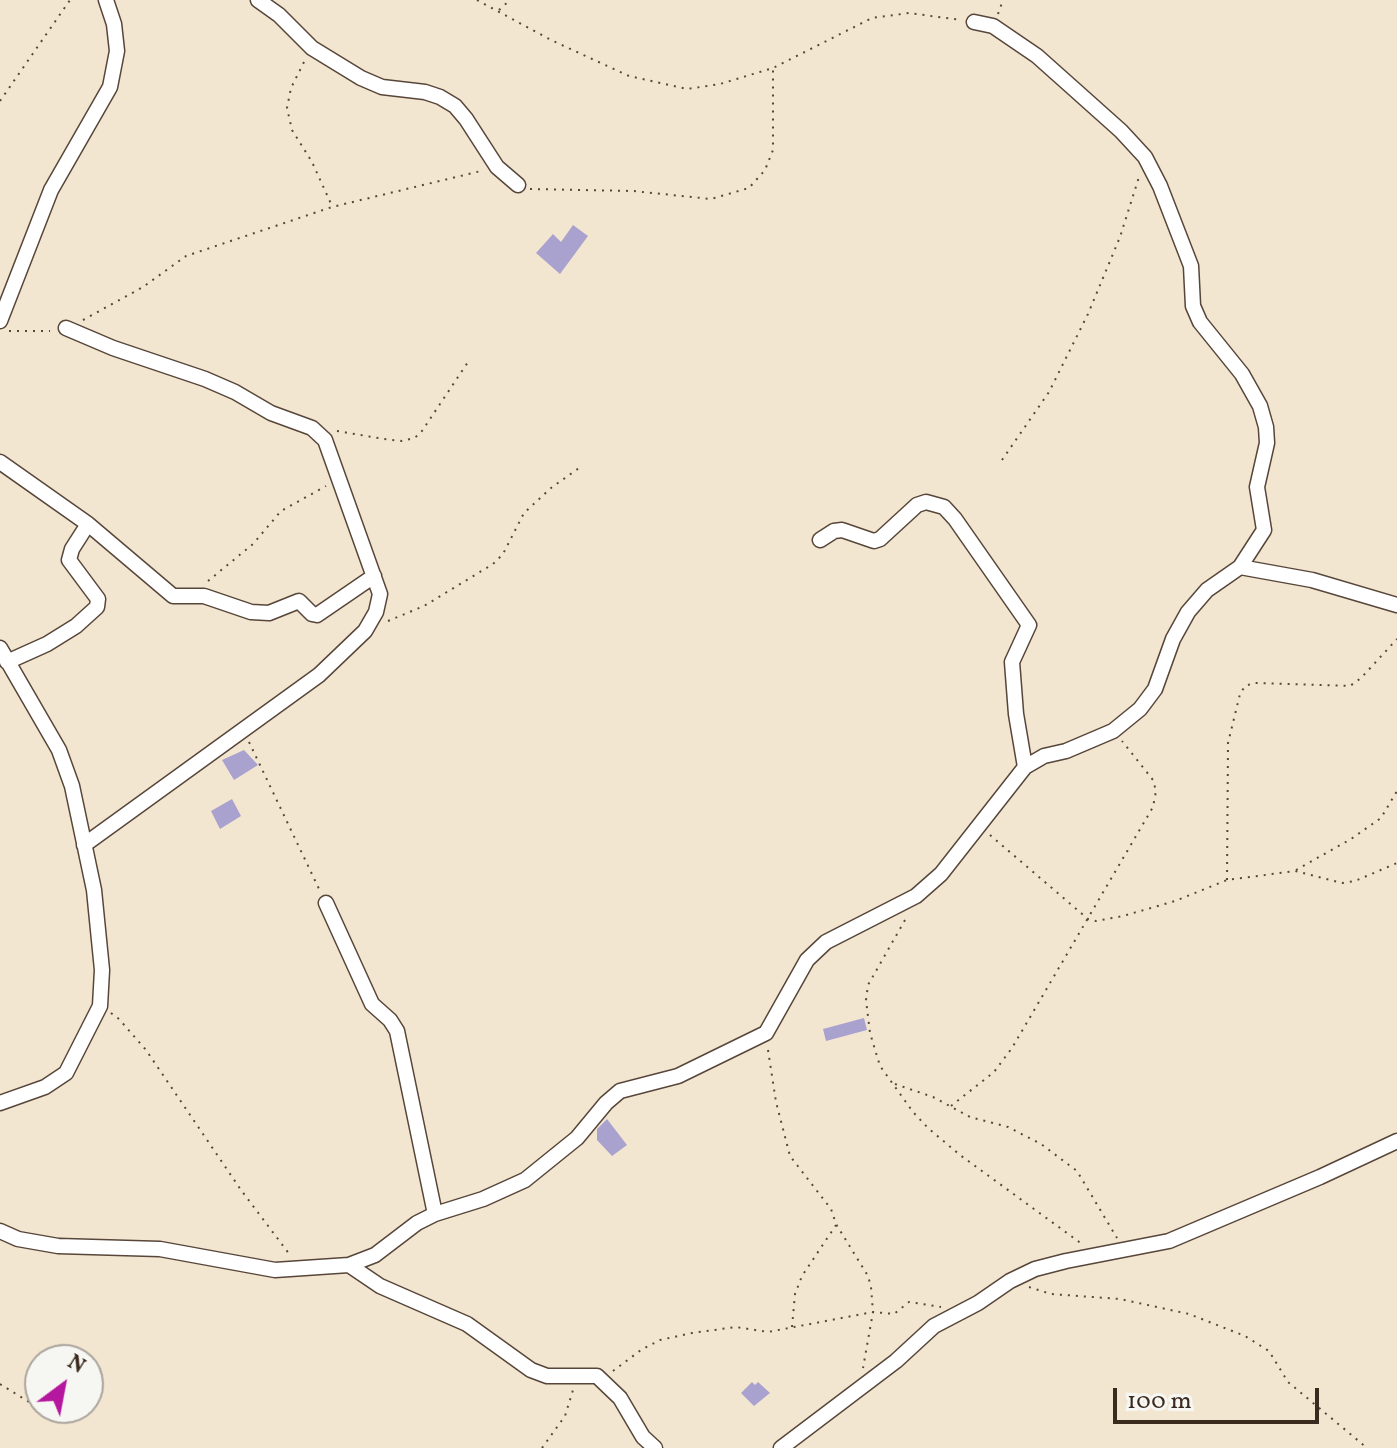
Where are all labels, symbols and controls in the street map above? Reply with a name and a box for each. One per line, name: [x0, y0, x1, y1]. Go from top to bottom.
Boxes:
north arrow: [24, 1344, 104, 1424]
text: N: [61, 1348, 91, 1382]
scale bar: [1117, 1372, 1323, 1422]
text: 100 m: [1127, 1385, 1192, 1419]

